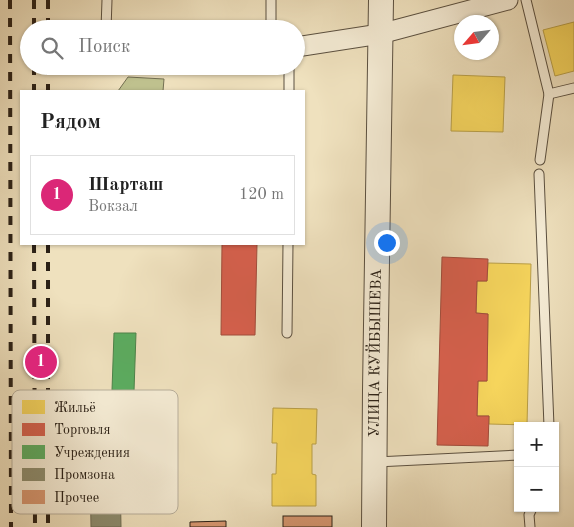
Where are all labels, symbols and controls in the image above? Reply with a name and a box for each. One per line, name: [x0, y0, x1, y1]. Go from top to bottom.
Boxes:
north arrow: [454, 15, 499, 60]
search box: [20, 20, 305, 75]
icon: search: [38, 34, 66, 62]
text: Поиск: [78, 38, 130, 57]
text: Рядом: [40, 112, 101, 133]
text: Шарташ: [88, 176, 164, 195]
text: 1: [52, 187, 62, 203]
text: 120 m: [239, 187, 284, 203]
text: Вокзал: [88, 199, 138, 215]
your location: [374, 230, 400, 256]
street label: УЛИЦА КУЙБЫШЕВА: [364, 268, 384, 437]
pin: 1: [25, 343, 57, 381]
legend: [12, 390, 178, 514]
text: Жильё: [54, 401, 96, 415]
map controls: [514, 422, 559, 512]
button: +: [514, 422, 559, 467]
text: Торговля: [54, 423, 111, 437]
text: Учреждения: [54, 446, 130, 460]
button: −: [514, 467, 559, 512]
text: Промзона: [54, 468, 115, 482]
text: Прочее: [54, 491, 99, 505]

